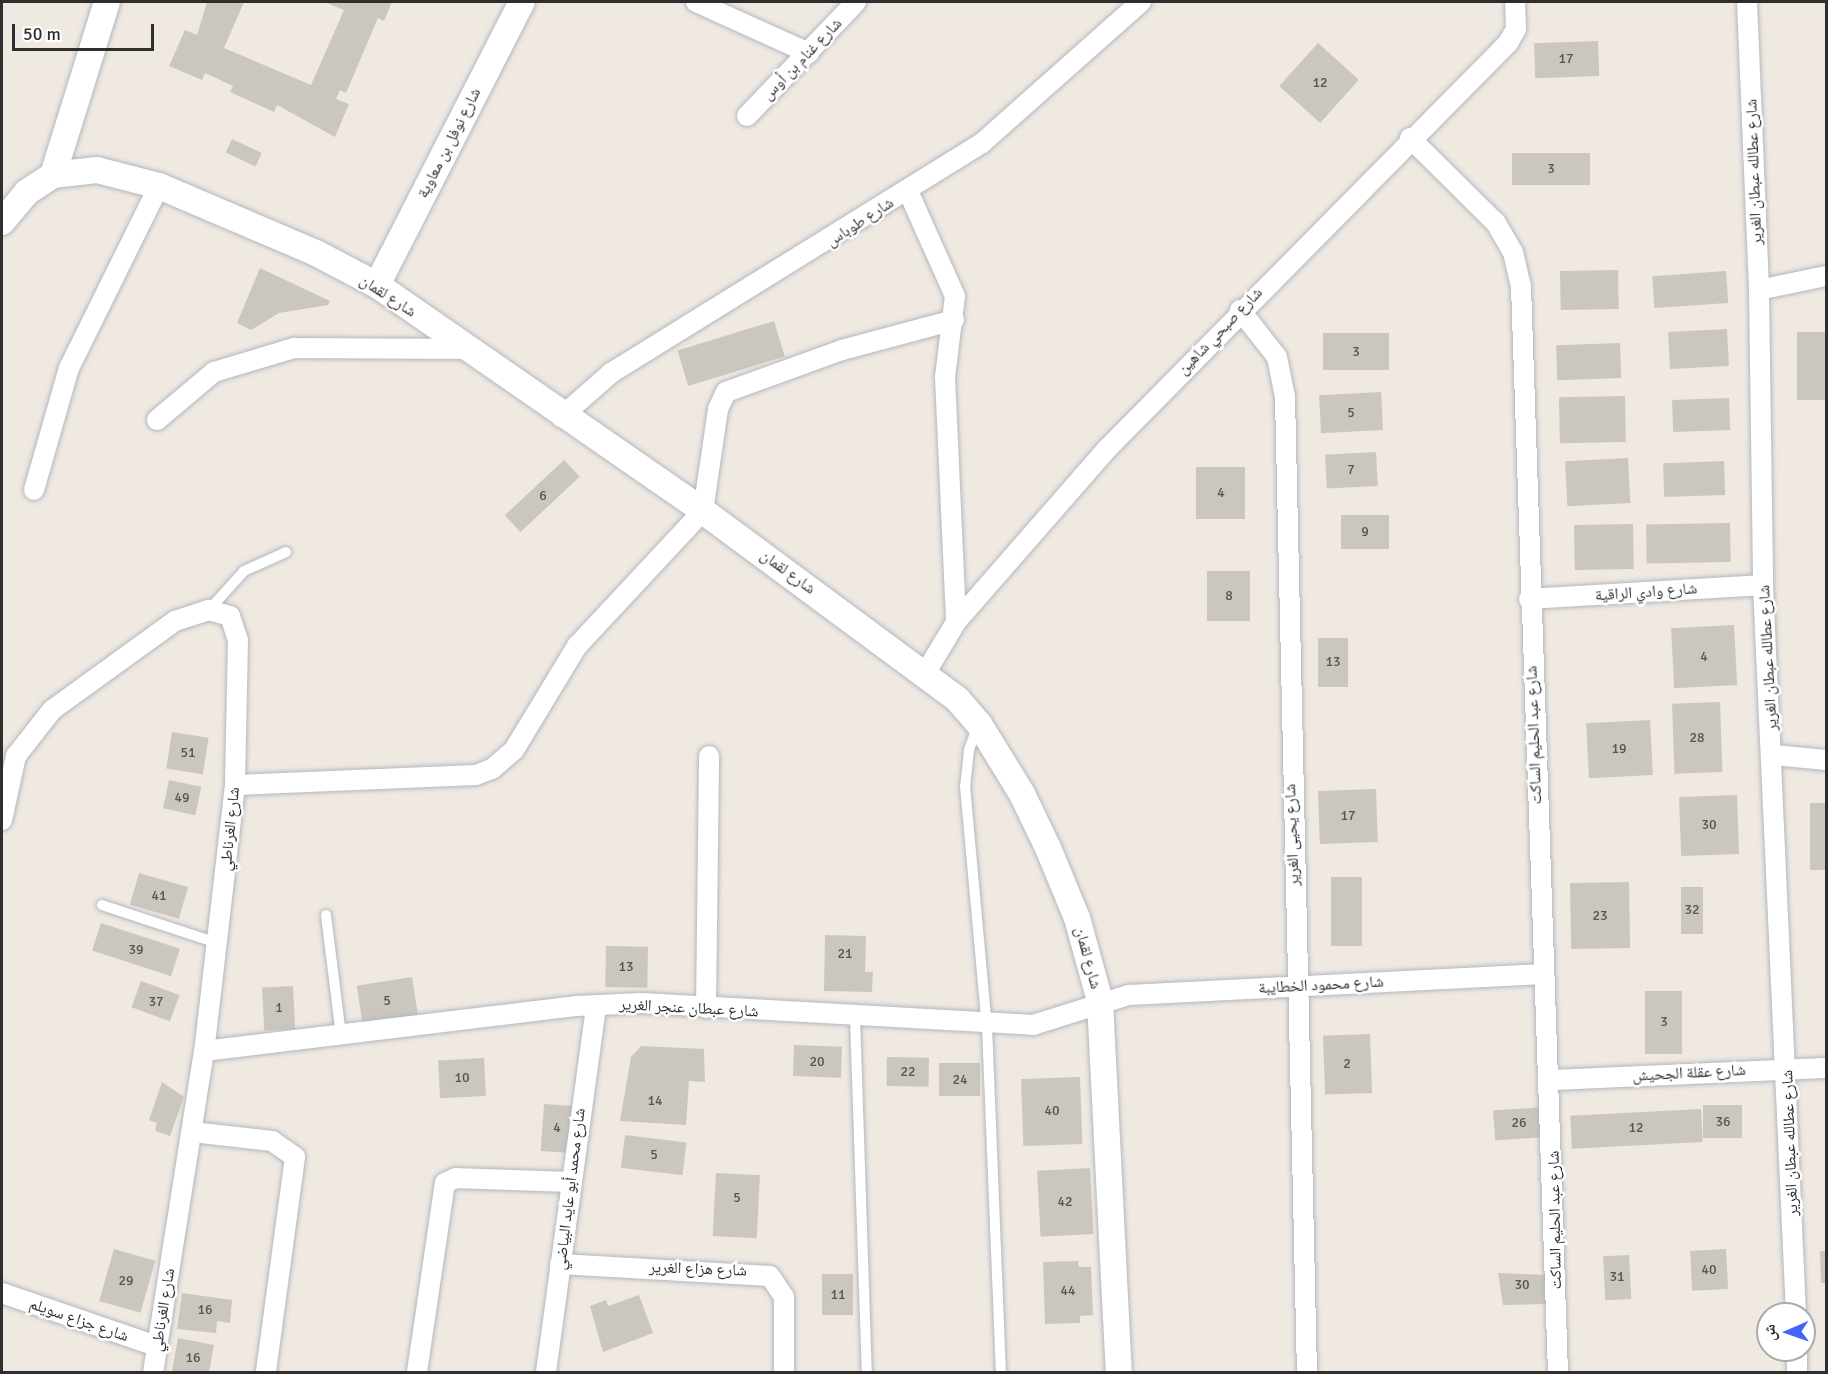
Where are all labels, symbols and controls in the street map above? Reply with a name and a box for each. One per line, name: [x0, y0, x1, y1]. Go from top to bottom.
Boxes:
scale bar: [15, 12, 158, 50]
street label: شارع غنام بن أوس: [758, 14, 846, 104]
text: 50 m: [23, 23, 61, 45]
house number: 17: [1558, 51, 1574, 67]
house number: 12: [1312, 75, 1328, 91]
street label: شارع نوفل بن معاوية: [413, 85, 485, 201]
street label: شارع عطالله عبطان الغرير: [1742, 99, 1766, 245]
house number: 3: [1547, 161, 1555, 177]
street label: شارع طوباس: [823, 193, 897, 251]
street label: شارع لقمان: [356, 271, 420, 321]
street label: شارع صبحي شاهين: [1173, 283, 1267, 379]
house number: 3: [1352, 344, 1360, 360]
house number: 5: [1347, 405, 1355, 421]
house number: 7: [1347, 462, 1355, 478]
house number: 4: [1217, 485, 1225, 501]
house number: 6: [539, 488, 547, 504]
house number: 9: [1361, 524, 1369, 540]
street label: شارع لقمان: [757, 546, 819, 598]
street label: شارع وادي الراقية: [1594, 579, 1698, 605]
street label: شارع عطالله عبطان الغرير: [1755, 585, 1781, 731]
house number: 8: [1225, 588, 1233, 604]
house number: 4: [1700, 649, 1708, 665]
house number: 13: [1325, 654, 1341, 670]
street label: شارع عبد الحليم الساكت: [1522, 665, 1546, 805]
house number: 28: [1689, 730, 1705, 746]
house number: 19: [1611, 741, 1627, 757]
house number: 51: [180, 745, 196, 761]
street label: شارع يحيى الغرير: [1281, 783, 1303, 887]
street label: شارع الغرناطي: [216, 786, 244, 872]
house number: 49: [174, 790, 190, 806]
house number: 17: [1340, 808, 1356, 824]
house number: 30: [1701, 817, 1717, 833]
house number: 41: [151, 888, 167, 904]
house number: 32: [1684, 902, 1700, 918]
house number: 23: [1592, 908, 1608, 924]
street label: شارع لقمان: [1071, 925, 1105, 991]
house number: 39: [128, 942, 144, 958]
house number: 21: [837, 946, 853, 962]
house number: 13: [618, 959, 634, 975]
street label: شارع محمود الخطايبة: [1258, 972, 1384, 998]
house number: 5: [383, 993, 391, 1009]
house number: 37: [148, 994, 164, 1010]
street label: شارع عبطان عنجر الغرير: [619, 995, 759, 1021]
house number: 1: [275, 1000, 283, 1016]
house number: 3: [1660, 1014, 1668, 1030]
house number: 20: [809, 1054, 825, 1070]
house number: 2: [1343, 1056, 1351, 1072]
street label: شارع عقلة الجحيش: [1632, 1060, 1746, 1086]
house number: 22: [900, 1064, 916, 1080]
house number: 10: [454, 1070, 470, 1086]
street label: شارع عطالله عبطان الغرير: [1778, 1070, 1802, 1216]
house number: 24: [952, 1072, 968, 1088]
house number: 14: [647, 1093, 663, 1109]
house number: 40: [1044, 1103, 1060, 1119]
street label: شارع محمد أبو عايد البياضي: [551, 1107, 589, 1271]
house number: 36: [1715, 1114, 1731, 1130]
house number: 26: [1511, 1115, 1527, 1131]
house number: 4: [553, 1120, 561, 1136]
house number: 12: [1628, 1120, 1644, 1136]
house number: 5: [650, 1147, 658, 1163]
street label: شارع عبد الحليم الساكت: [1544, 1150, 1566, 1290]
house number: 5: [733, 1190, 741, 1206]
house number: 42: [1057, 1194, 1073, 1210]
street label: شارع هزاع الغرير: [649, 1258, 747, 1280]
house number: 40: [1701, 1262, 1717, 1278]
street label: شارع الغرناطي: [147, 1267, 179, 1353]
house number: 31: [1609, 1269, 1625, 1285]
house number: 29: [118, 1273, 134, 1289]
house number: 30: [1514, 1277, 1530, 1293]
house number: 44: [1060, 1283, 1076, 1299]
house number: 11: [830, 1287, 846, 1303]
street label: شارع جزاع سويلم: [27, 1294, 131, 1346]
house number: 16: [197, 1302, 213, 1318]
north arrow: [1756, 1302, 1816, 1362]
text: ش: [1760, 1324, 1780, 1341]
house number: 16: [185, 1350, 201, 1366]

